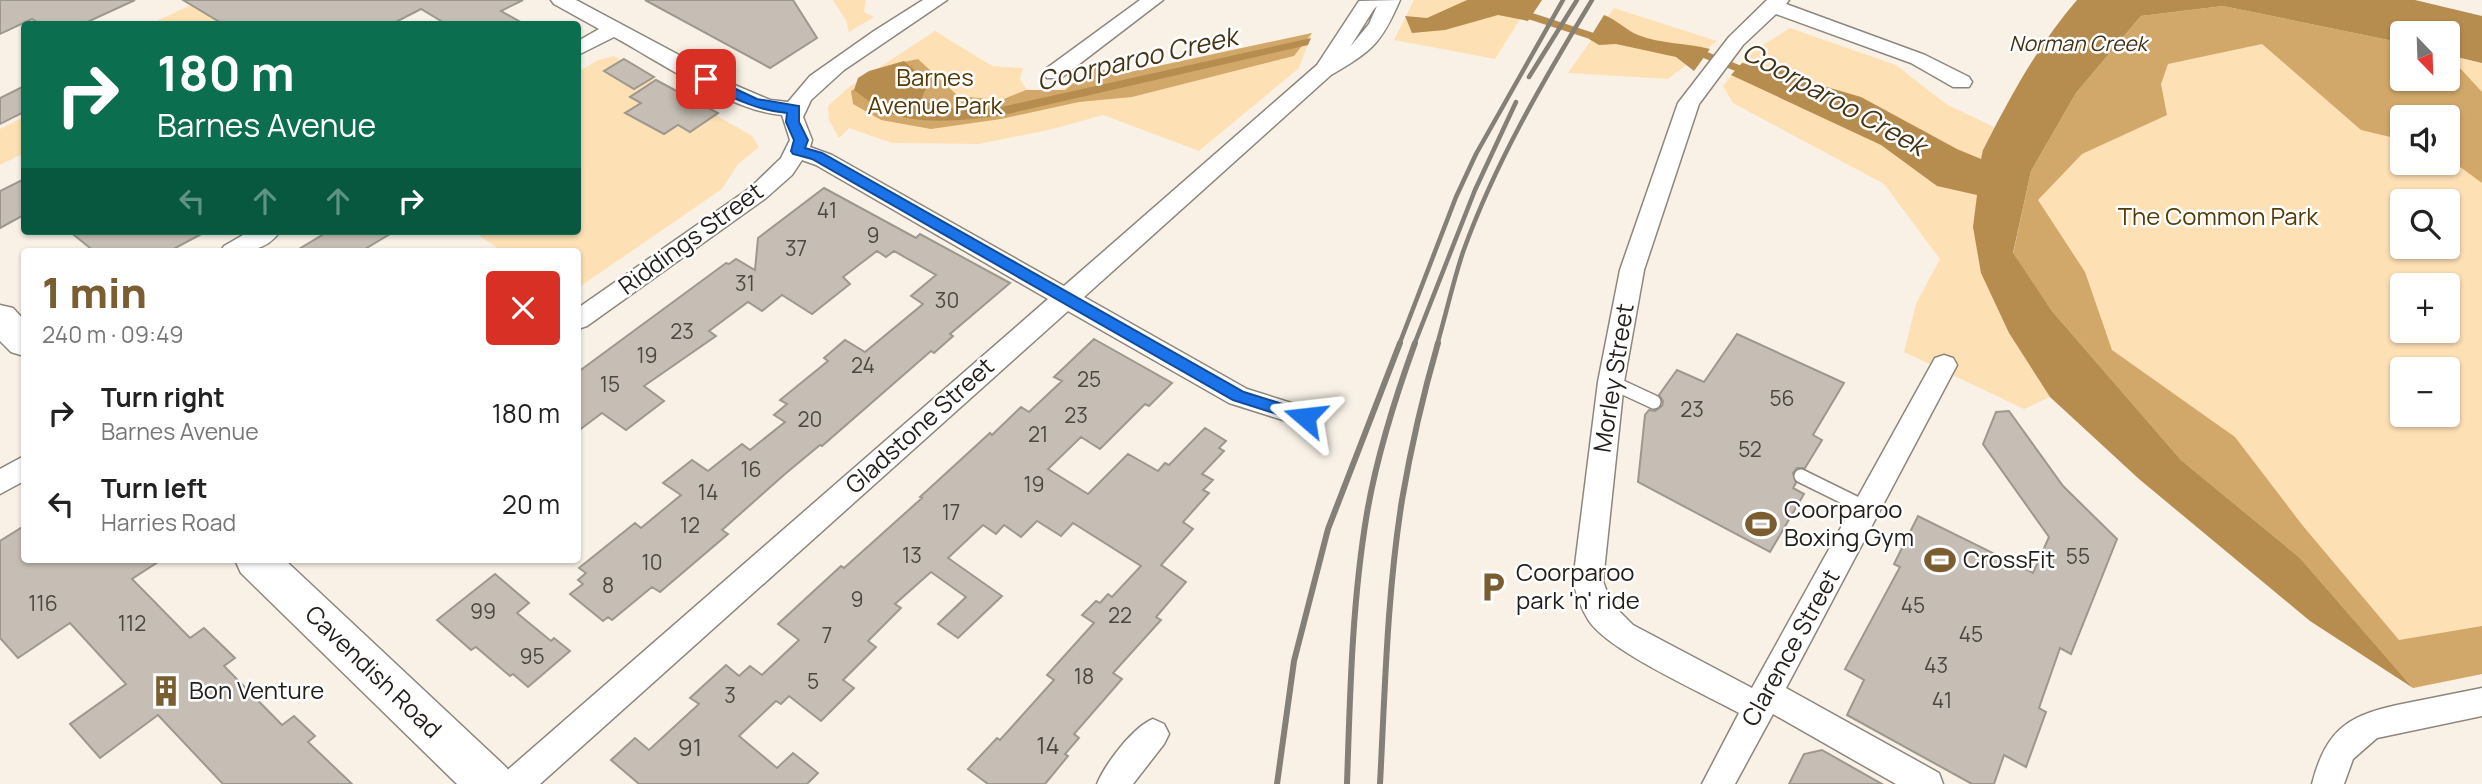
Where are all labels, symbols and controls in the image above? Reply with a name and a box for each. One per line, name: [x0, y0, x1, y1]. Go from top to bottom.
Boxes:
water label: Coorparoo Creek: [1033, 17, 1245, 99]
north arrow: [2390, 21, 2460, 91]
map controls: [2390, 21, 2460, 427]
water label: Norman Creek: [2009, 29, 2150, 57]
water label: Coorparoo Creek: [1736, 33, 1936, 165]
text: 180 m: [157, 39, 295, 106]
icon: right: [42, 49, 133, 140]
pin: [676, 49, 736, 109]
icon: arrive: [687, 60, 725, 98]
park label: Barnes Avenue Park: [868, 60, 1003, 121]
text: Barnes Avenue: [157, 103, 376, 147]
button: sound: [2390, 105, 2460, 175]
street label: Riddings Street: [611, 174, 769, 301]
icon: left: [173, 182, 211, 220]
icon: ahead: [246, 182, 284, 220]
icon: ahead: [319, 182, 357, 220]
icon: right: [392, 182, 430, 220]
button: search: [2390, 189, 2460, 259]
house number: 41: [817, 196, 837, 224]
park label: The Common Park: [2118, 199, 2319, 232]
house number: 9: [866, 221, 880, 249]
house number: 37: [785, 234, 807, 262]
text: 1 min: [42, 263, 147, 321]
house number: 31: [735, 269, 755, 297]
button: close: [486, 271, 560, 345]
button: +: [2390, 273, 2460, 343]
house number: 30: [935, 286, 959, 314]
street label: Morley Street: [1584, 301, 1641, 455]
house number: 23: [670, 317, 694, 345]
text: 240 m · 09:49: [42, 318, 184, 350]
house number: 19: [636, 341, 658, 369]
street label: Gladstone Street: [838, 349, 1000, 501]
house number: 24: [851, 351, 875, 379]
button: −: [2390, 357, 2460, 427]
house number: 25: [1077, 365, 1101, 393]
house number: 15: [600, 370, 620, 398]
text: Turn right: [101, 379, 225, 415]
position arrow: [1268, 380, 1342, 454]
house number: 56: [1769, 384, 1795, 412]
icon: right: [42, 394, 80, 432]
text: 180 m: [492, 395, 560, 431]
house number: 23: [1680, 395, 1704, 423]
house number: 23: [1064, 401, 1088, 429]
house number: 20: [798, 405, 822, 433]
text: Barnes Avenue: [101, 415, 259, 447]
house number: 21: [1028, 420, 1048, 448]
house number: 52: [1738, 435, 1762, 463]
house number: 16: [740, 455, 762, 483]
text: Turn left: [101, 470, 208, 506]
house number: 19: [1023, 470, 1045, 498]
house number: 14: [698, 478, 718, 506]
icon: left: [42, 485, 80, 523]
text: 20 m: [502, 486, 560, 522]
place label: Coorparoo Boxing Gym: [1784, 492, 1914, 553]
house number: 17: [942, 498, 960, 526]
text: Harries Road: [101, 506, 236, 538]
sports icon: Coorparoo Boxing Gym: [1744, 507, 1778, 541]
house number: 12: [680, 511, 700, 539]
house number: 13: [902, 541, 922, 569]
place label: CrossFit: [1963, 542, 2055, 575]
house number: 55: [2066, 542, 2090, 570]
sports icon: CrossFit: [1923, 543, 1957, 577]
house number: 10: [642, 548, 663, 576]
place label: Coorparoo park 'n' ride: [1516, 555, 1640, 616]
street label: Clarence Street: [1733, 563, 1846, 732]
parking icon: Coorparoo park 'n' ride: [1476, 570, 1510, 604]
house number: 8: [602, 571, 614, 599]
house number: 9: [850, 585, 864, 613]
house number: 116: [28, 589, 58, 617]
house number: 45: [1901, 591, 1925, 619]
street label: Cavendish Road: [299, 597, 450, 745]
house number: 99: [470, 597, 496, 625]
house number: 22: [1108, 601, 1132, 629]
house number: 112: [118, 609, 146, 637]
house number: 45: [1959, 620, 1983, 648]
house number: 7: [822, 621, 832, 649]
house number: 95: [519, 642, 545, 670]
house number: 43: [1924, 651, 1948, 679]
house number: 18: [1074, 662, 1094, 690]
house number: 5: [807, 667, 819, 695]
place label: Bon Venture: [189, 673, 324, 706]
building icon: Bon Venture: [149, 674, 183, 708]
house number: 3: [724, 681, 736, 709]
house number: 41: [1932, 686, 1952, 714]
house number: 14: [1036, 728, 1060, 761]
house number: 91: [678, 730, 702, 763]

